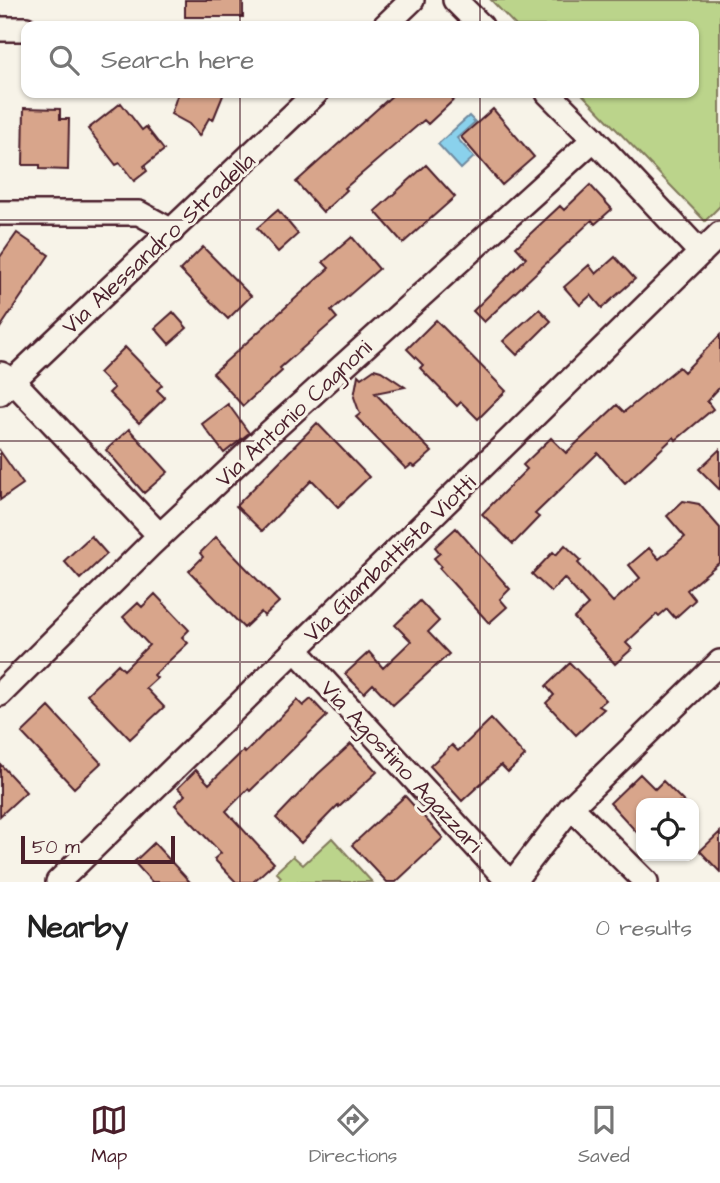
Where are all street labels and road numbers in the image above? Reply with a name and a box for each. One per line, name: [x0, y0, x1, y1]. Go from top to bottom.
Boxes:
street label: Via Alessandro Stradella: [55, 145, 263, 342]
street label: Via Antonio Cagnoni: [208, 332, 380, 496]
street label: Via Giambattista Viotti: [296, 467, 484, 650]
street label: Via Agostino Agazzari: [312, 673, 490, 861]

